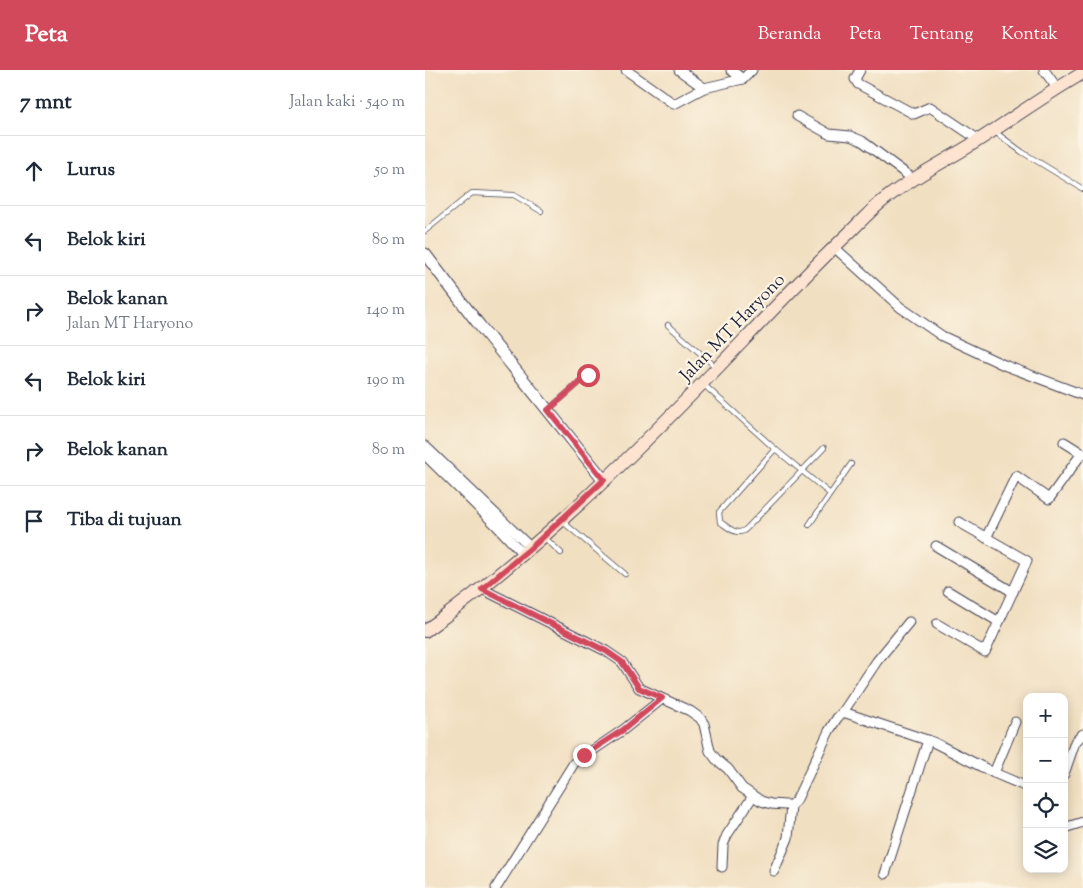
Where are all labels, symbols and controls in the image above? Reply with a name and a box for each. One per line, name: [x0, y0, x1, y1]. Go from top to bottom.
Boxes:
text: Peta: [25, 18, 68, 52]
text: Beranda: [758, 22, 821, 48]
text: Peta: [849, 22, 882, 48]
text: Tentang: [910, 22, 973, 48]
text: Kontak: [1001, 22, 1058, 48]
text: 7 mnt: [20, 88, 72, 118]
text: Jalan kaki · 540 m: [290, 91, 405, 114]
icon: ahead: [20, 157, 48, 185]
text: Lurus: [67, 157, 115, 184]
text: 50 m: [374, 159, 405, 182]
icon: left: [20, 227, 48, 255]
text: Belok kiri: [67, 227, 146, 254]
text: 80 m: [372, 229, 405, 252]
street label: Jalan MT Haryono: [674, 268, 792, 389]
text: Belok kanan: [67, 286, 168, 313]
icon: right: [20, 297, 48, 325]
text: 140 m: [367, 299, 405, 322]
text: Jalan MT Haryono: [67, 313, 193, 336]
route start: [577, 364, 600, 387]
icon: left: [20, 367, 48, 395]
text: Belok kiri: [67, 367, 146, 394]
text: 190 m: [367, 369, 405, 392]
icon: right: [20, 437, 48, 465]
text: Belok kanan: [67, 437, 168, 464]
text: 80 m: [372, 439, 405, 462]
icon: arrive: [20, 507, 48, 535]
text: Tiba di tujuan: [67, 507, 182, 534]
map controls: [1023, 693, 1068, 873]
button: +: [1023, 693, 1068, 738]
button: −: [1023, 738, 1068, 783]
route end: [573, 744, 596, 767]
button: locate: [1023, 783, 1068, 828]
button: layers: [1023, 828, 1068, 873]

